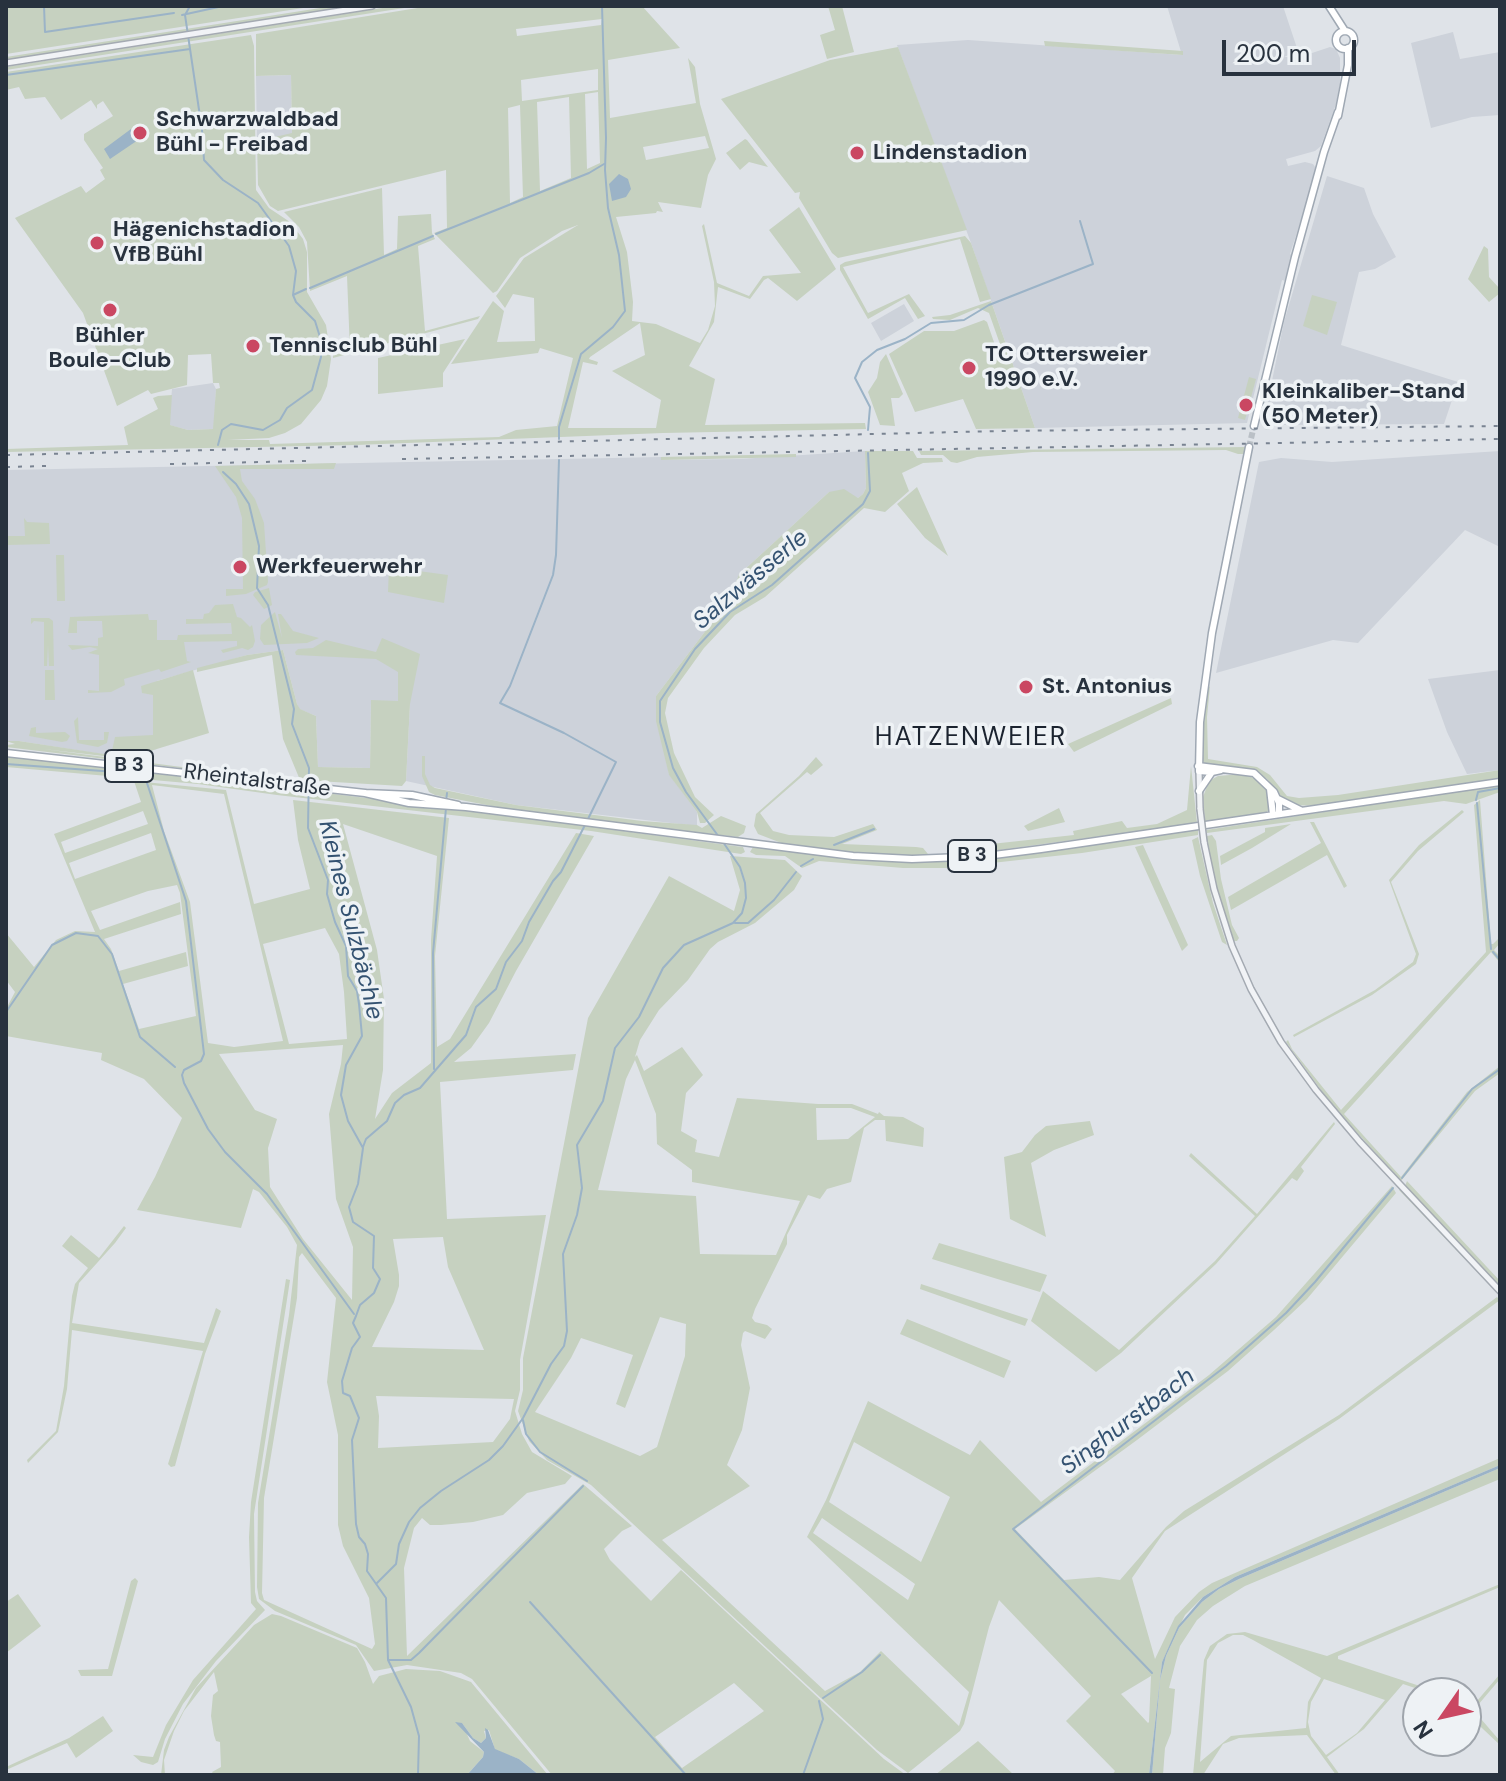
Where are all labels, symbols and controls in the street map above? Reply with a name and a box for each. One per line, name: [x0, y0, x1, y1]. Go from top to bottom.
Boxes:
scale bar: [1226, 24, 1360, 74]
text: 200 m: [1236, 38, 1310, 69]
place label: Schwarzwaldbad Bühl - Freibad: [156, 107, 339, 158]
marker: Schwarzwaldbad Bühl - Freibad: [131, 124, 149, 142]
place label: Lindenstadion: [873, 140, 1027, 166]
marker: Lindenstadion: [848, 144, 866, 162]
place label: Hägenichstadion VfB Bühl: [113, 217, 295, 268]
marker: Hägenichstadion VfB Bühl: [88, 234, 106, 252]
marker: Bühler Boule-Club: [101, 301, 119, 319]
place label: Bühler Boule-Club: [49, 323, 171, 374]
place label: Tennisclub Bühl: [269, 333, 438, 359]
marker: Tennisclub Bühl: [244, 337, 262, 355]
place label: TC Ottersweier 1990 e.V.: [985, 342, 1148, 394]
marker: TC Ottersweier 1990 e.V.: [960, 359, 978, 377]
place label: Kleinkaliber-Stand (50 Meter): [1262, 379, 1465, 430]
marker: Kleinkaliber-Stand (50 Meter): [1237, 396, 1255, 414]
water label: Salzwässerle: [688, 524, 814, 636]
place label: Werkfeuerwehr: [256, 554, 422, 580]
marker: Werkfeuerwehr: [231, 558, 249, 576]
place label: St. Antonius: [1042, 674, 1172, 700]
marker: St. Antonius: [1017, 678, 1035, 696]
district label: HATZENWEIER: [875, 722, 1067, 754]
road number: B 3: [105, 750, 153, 782]
street label: Rheintalstraße: [182, 759, 332, 803]
water label: Kleines Sulzbächle: [311, 817, 389, 1023]
road number: B 3: [948, 840, 996, 872]
water label: Singhurstbach: [1055, 1362, 1201, 1482]
north arrow: [1402, 1677, 1482, 1757]
text: N: [1407, 1715, 1440, 1744]

